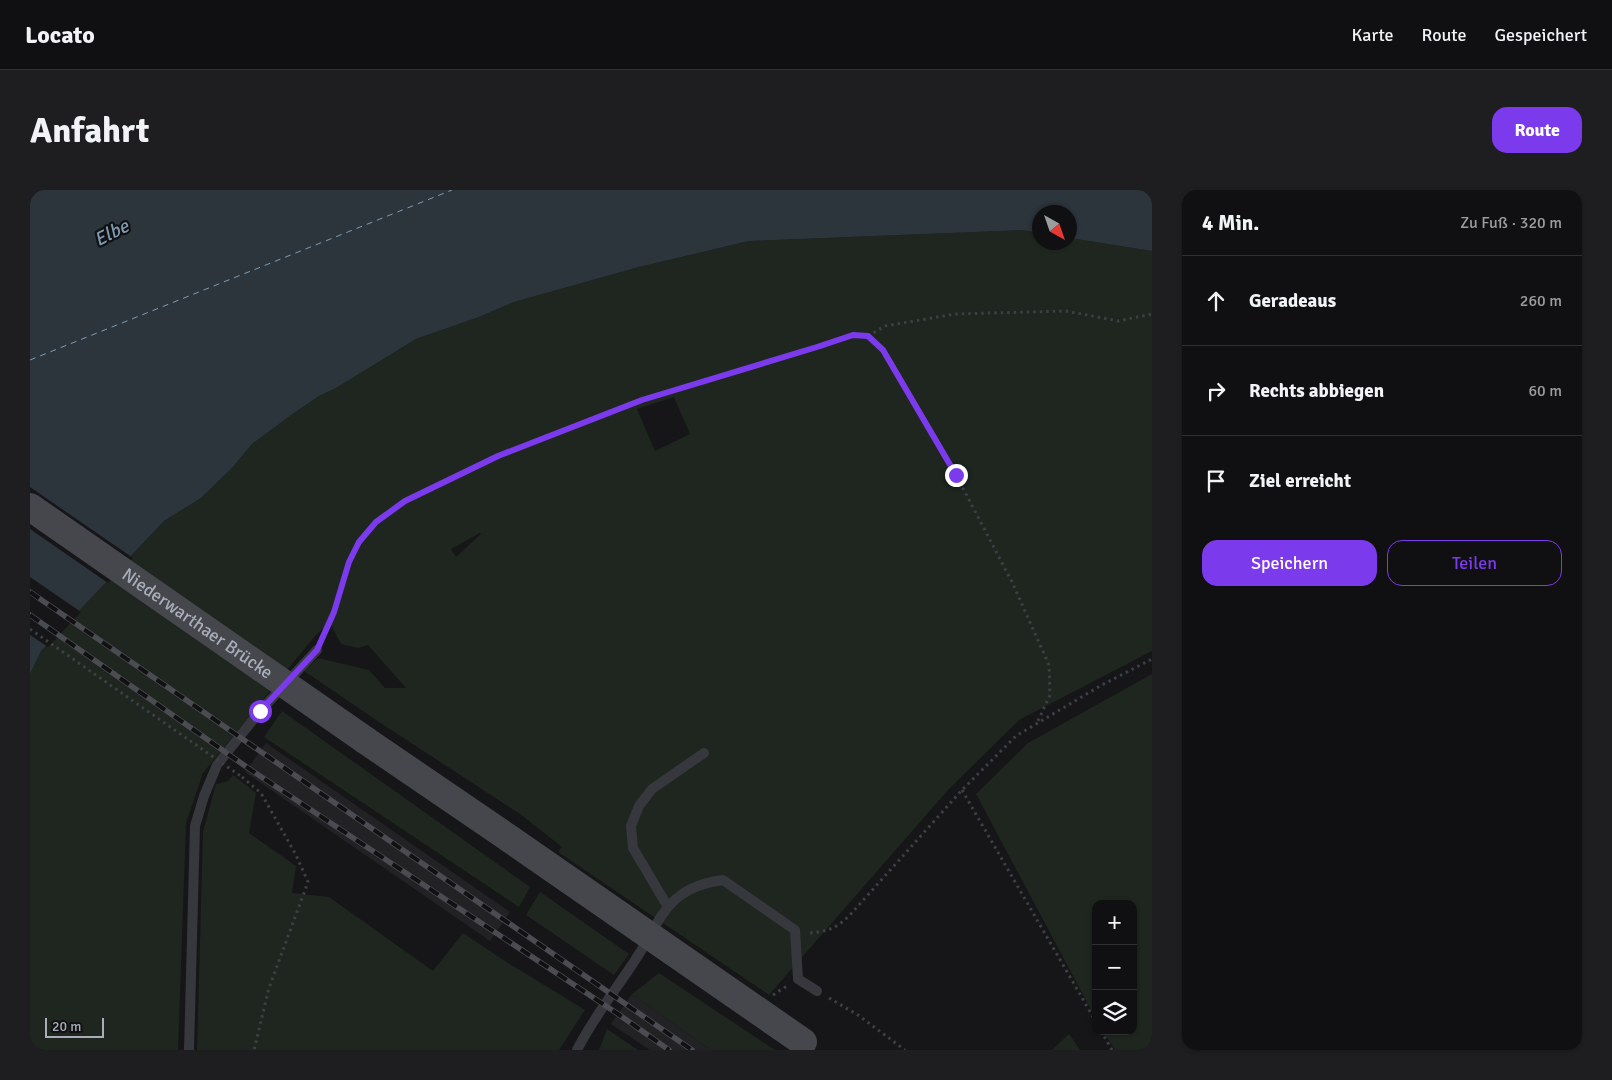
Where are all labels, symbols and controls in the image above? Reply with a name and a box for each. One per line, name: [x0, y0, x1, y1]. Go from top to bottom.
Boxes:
text: Locato: [25, 20, 95, 50]
text: Karte: [1352, 24, 1394, 46]
text: Route: [1422, 24, 1467, 46]
text: Gespeichert: [1495, 24, 1587, 46]
button: Route: [1492, 107, 1582, 153]
text: Anfahrt: [30, 109, 149, 152]
north arrow: [1032, 205, 1077, 250]
text: 4 Min.: [1202, 210, 1259, 236]
water label: Elbe: [90, 213, 134, 252]
text: Zu Fuß · 320 m: [1460, 213, 1562, 233]
icon: ahead: [1202, 287, 1230, 315]
text: Geradeaus: [1249, 289, 1336, 313]
text: 260 m: [1520, 291, 1562, 311]
icon: right: [1202, 377, 1230, 405]
text: Rechts abbiegen: [1249, 379, 1384, 403]
text: 60 m: [1528, 381, 1562, 401]
route end: [945, 464, 968, 487]
icon: arrive: [1202, 467, 1230, 495]
text: Ziel erreicht: [1249, 469, 1351, 493]
button: Speichern: [1202, 540, 1377, 586]
button: Teilen: [1387, 540, 1562, 586]
street label: Niederwarthaer Brücke: [118, 563, 277, 684]
route start: [249, 700, 272, 723]
map controls: [1092, 900, 1137, 1035]
button: +: [1092, 900, 1137, 945]
button: −: [1092, 945, 1137, 990]
button: layers: [1092, 990, 1137, 1035]
scale bar: [45, 1015, 104, 1038]
text: 20 m: [52, 1018, 81, 1035]

